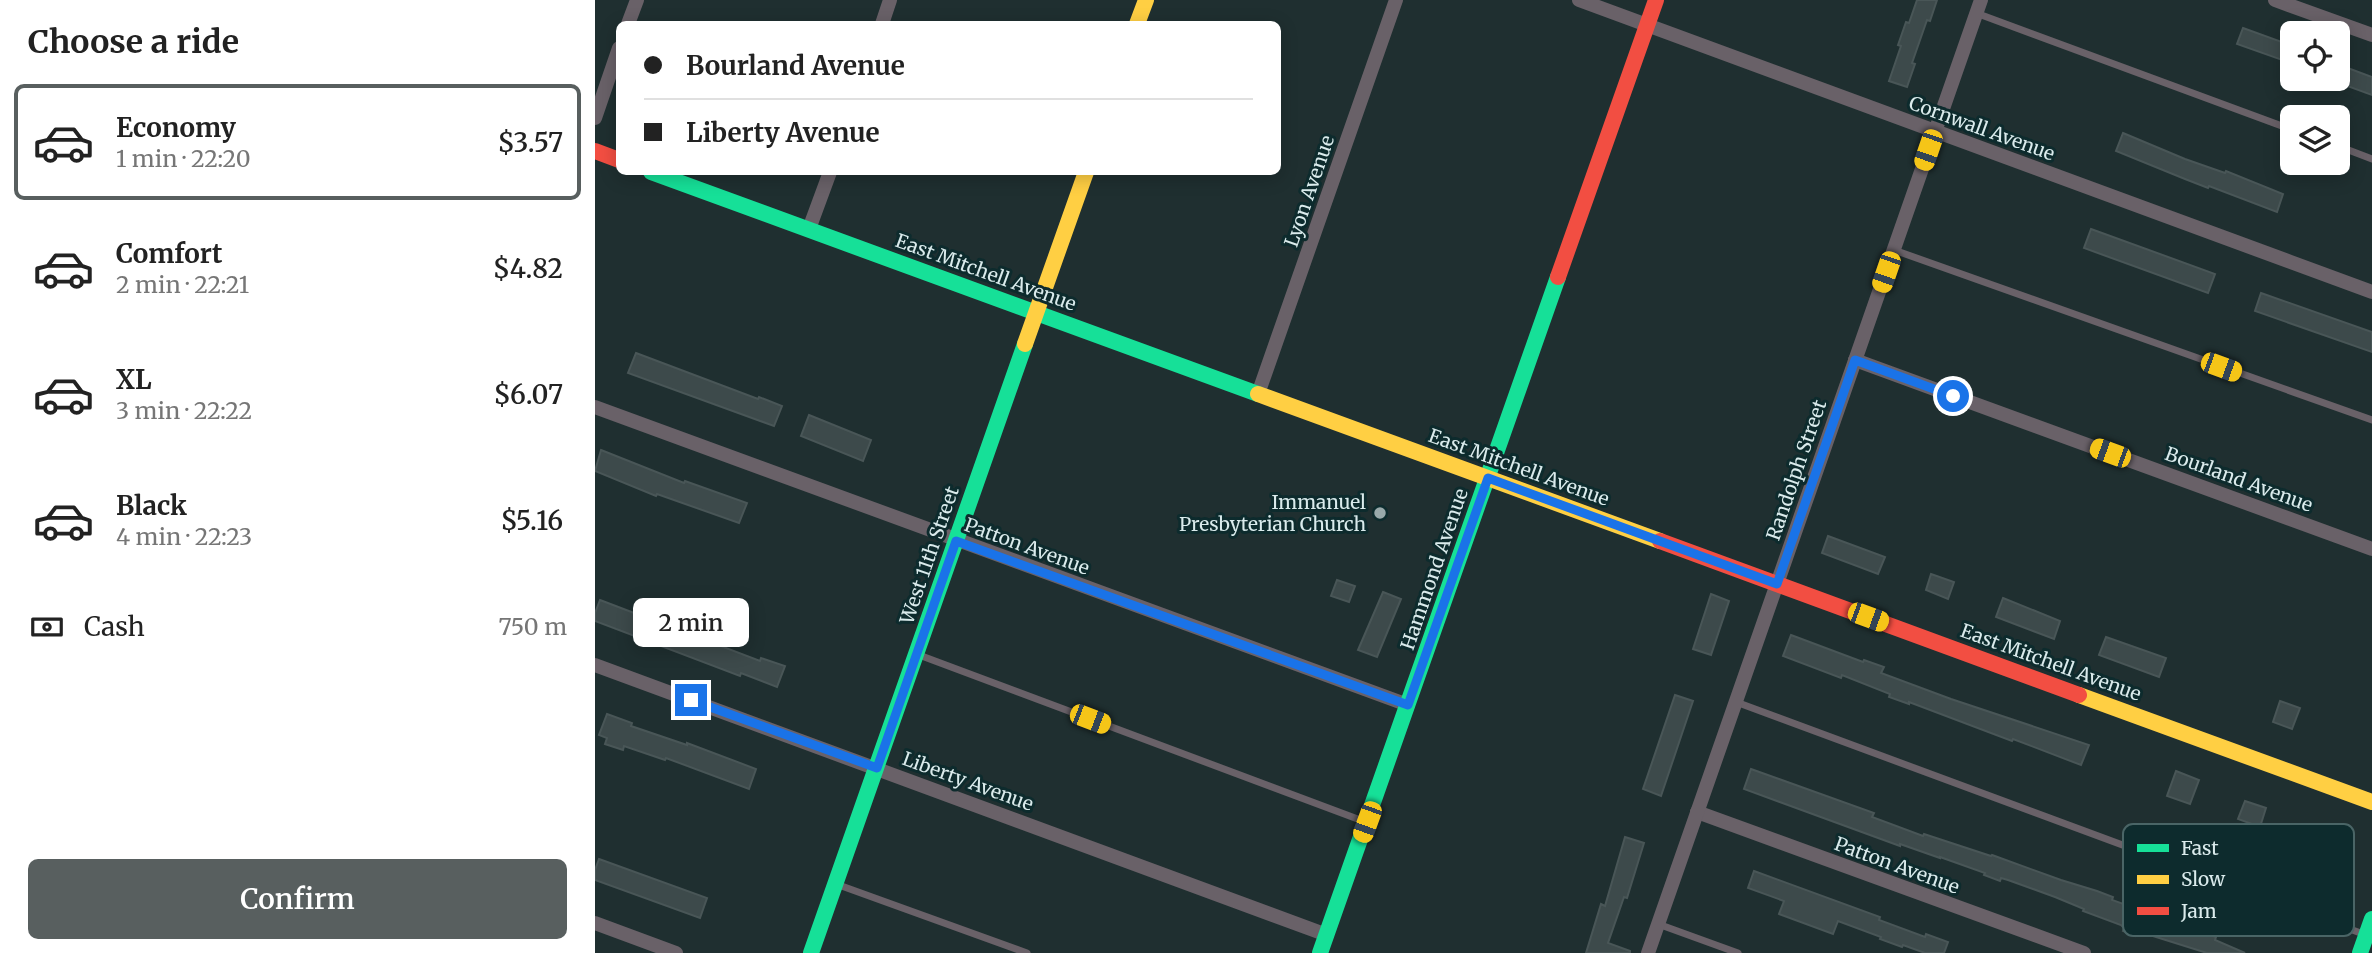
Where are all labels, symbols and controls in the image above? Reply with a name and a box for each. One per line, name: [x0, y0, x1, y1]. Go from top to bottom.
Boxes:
map controls: [2280, 21, 2350, 175]
button: locate: [2280, 21, 2350, 91]
text: Choose a ride: [28, 22, 239, 62]
text: Bourland Avenue: [686, 49, 905, 82]
street label: Cornwall Avenue: [1906, 91, 2058, 166]
button: layers: [2280, 105, 2350, 175]
icon: car: [32, 111, 95, 174]
text: Economy: [116, 111, 236, 144]
text: Liberty Avenue: [686, 116, 880, 149]
text: $3.57: [497, 126, 563, 159]
car: [1912, 127, 1945, 173]
street label: Lyon Avenue: [1279, 132, 1339, 250]
text: 1 min · 22:20: [116, 144, 251, 173]
street label: East Mitchell Avenue: [892, 228, 1080, 316]
icon: car: [32, 237, 95, 300]
text: Comfort: [116, 237, 222, 270]
car: [1870, 249, 1903, 295]
text: $4.82: [493, 252, 563, 285]
text: 2 min · 22:21: [116, 270, 249, 299]
car: [2198, 350, 2245, 384]
icon: car: [32, 363, 95, 426]
text: XL: [116, 363, 152, 396]
text: $6.07: [493, 378, 563, 411]
route start: [1937, 380, 1969, 412]
text: 3 min · 22:22: [116, 396, 252, 425]
street label: Randolph Street: [1761, 396, 1831, 543]
street label: East Mitchell Avenue: [1425, 423, 1613, 511]
car: [2087, 436, 2134, 470]
street label: Bourland Avenue: [2162, 441, 2316, 517]
street label: West 11th Street: [894, 482, 964, 628]
street label: Hammond Avenue: [1395, 485, 1473, 653]
icon: car: [32, 489, 95, 552]
text: Black: [116, 489, 187, 522]
place label: Immanuel Presbyterian Church: [1179, 490, 1366, 536]
text: $5.16: [500, 504, 563, 537]
marker: Immanuel Presbyterian Church: [1372, 505, 1388, 521]
street label: Patton Avenue: [961, 512, 1093, 580]
text: 4 min · 22:23: [116, 522, 252, 551]
callout: 2 min: [633, 598, 749, 648]
car: [1845, 600, 1892, 634]
icon: cash: [28, 608, 66, 646]
text: 2 min: [659, 608, 723, 637]
text: Cash: [84, 610, 145, 643]
text: 750 m: [498, 612, 567, 641]
street label: East Mitchell Avenue: [1957, 618, 2145, 706]
route end: [675, 684, 707, 716]
car: [1067, 702, 1114, 736]
street label: Liberty Avenue: [899, 746, 1037, 816]
car: [1350, 799, 1385, 845]
legend: [2123, 824, 2354, 936]
street label: Patton Avenue: [1831, 831, 1963, 899]
text: Fast: [2181, 836, 2219, 860]
button: Confirm: [28, 859, 567, 939]
text: Slow: [2181, 867, 2226, 891]
text: Jam: [2180, 899, 2217, 923]

